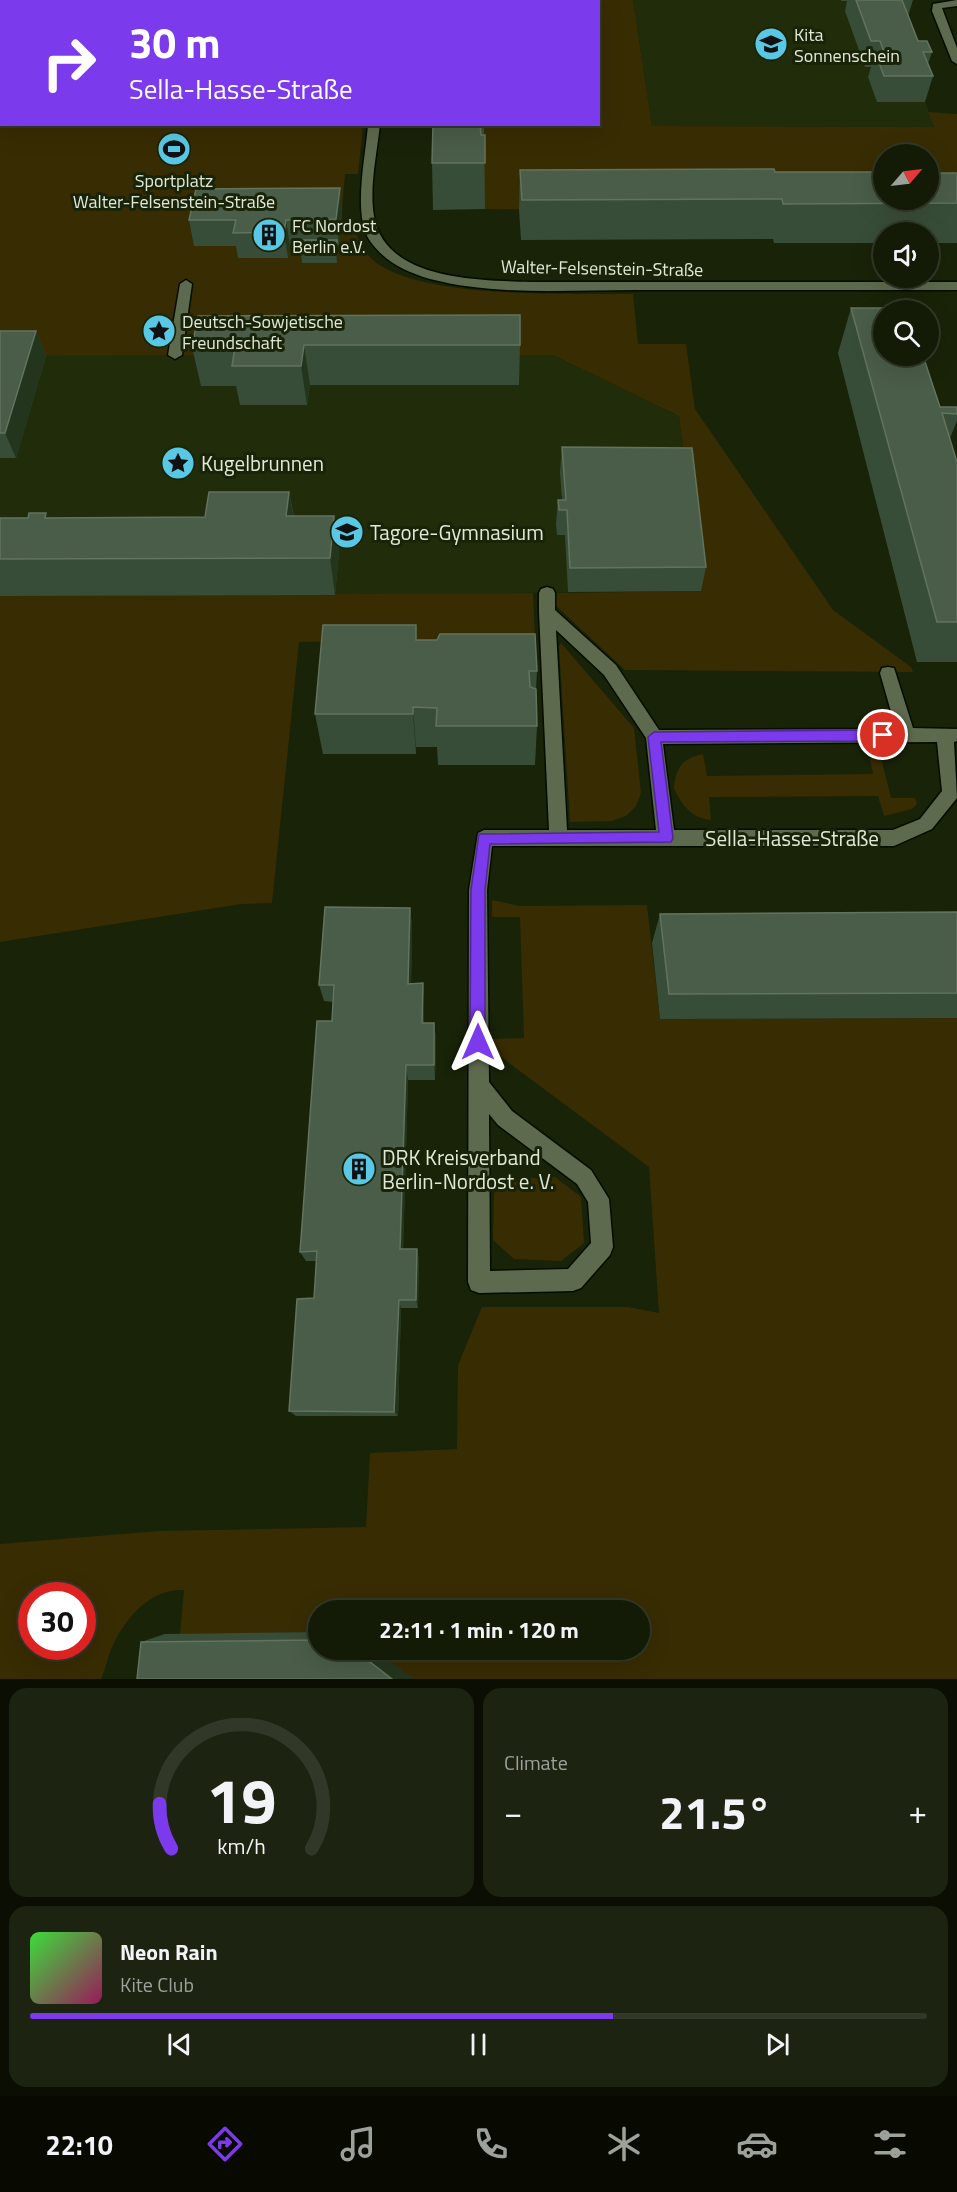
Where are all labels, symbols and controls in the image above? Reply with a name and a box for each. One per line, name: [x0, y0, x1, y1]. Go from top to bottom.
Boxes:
text: 30 m: [129, 10, 221, 74]
place label: Kita Sonnenschein: [794, 21, 900, 69]
icon: right: [30, 24, 108, 102]
school or university icon: Kita Sonnenschein: [753, 26, 789, 62]
text: Sella-Hasse-Straße: [129, 68, 353, 109]
sports icon: Sportplatz Walter-Felsenstein-Straße: [156, 131, 192, 167]
north arrow: [873, 144, 939, 210]
map controls: [873, 144, 939, 366]
place label: Sportplatz Walter-Felsenstein-Straße: [73, 167, 275, 215]
place label: FC Nordost Berlin e.V.: [292, 212, 377, 260]
building icon: FC Nordost Berlin e.V.: [251, 217, 287, 253]
button: sound: [873, 222, 939, 288]
street label: Walter-Felsenstein-Straße: [501, 253, 703, 283]
button: search: [873, 300, 939, 366]
place label: Deutsch-Sowjetische Freundschaft: [182, 308, 343, 356]
place icon: Deutsch-Sowjetische Freundschaft: [141, 313, 177, 349]
place icon: Kugelbrunnen: [160, 445, 196, 481]
place label: Kugelbrunnen: [201, 447, 324, 479]
school or university icon: Tagore-Gymnasium: [329, 514, 365, 550]
place label: Tagore-Gymnasium: [370, 516, 544, 548]
pin: [857, 709, 908, 760]
icon: arrive: [866, 718, 899, 751]
street label: Sella-Hasse-Straße: [705, 822, 879, 854]
position arrow: [446, 1010, 510, 1074]
place label: DRK Kreisverband Berlin-Nordost e. V.: [382, 1141, 554, 1197]
building icon: DRK Kreisverband Berlin-Nordost e. V.: [341, 1151, 377, 1187]
speed limit sign: 30: [18, 1582, 96, 1660]
text: 22:11 · 1 min · 120 m: [379, 1613, 579, 1647]
text: Climate: [504, 1747, 568, 1778]
text: 19: [207, 1752, 276, 1847]
text: 21.5°: [659, 1778, 772, 1846]
text: −: [504, 1787, 522, 1837]
text: +: [909, 1787, 927, 1837]
text: km/h: [217, 1831, 266, 1863]
text: Neon Rain: [120, 1935, 218, 1969]
text: Kite Club: [120, 1969, 194, 2000]
icon: previous: [163, 2028, 196, 2061]
icon: pause: [462, 2028, 495, 2061]
icon: next: [761, 2028, 794, 2061]
icon: directions: [204, 2123, 246, 2165]
icon: music: [337, 2123, 379, 2165]
icon: phone: [470, 2123, 512, 2165]
icon: climate: [603, 2123, 645, 2165]
icon: car: [736, 2123, 778, 2165]
icon: filters: [869, 2123, 911, 2165]
text: 22:10: [46, 2124, 113, 2165]

